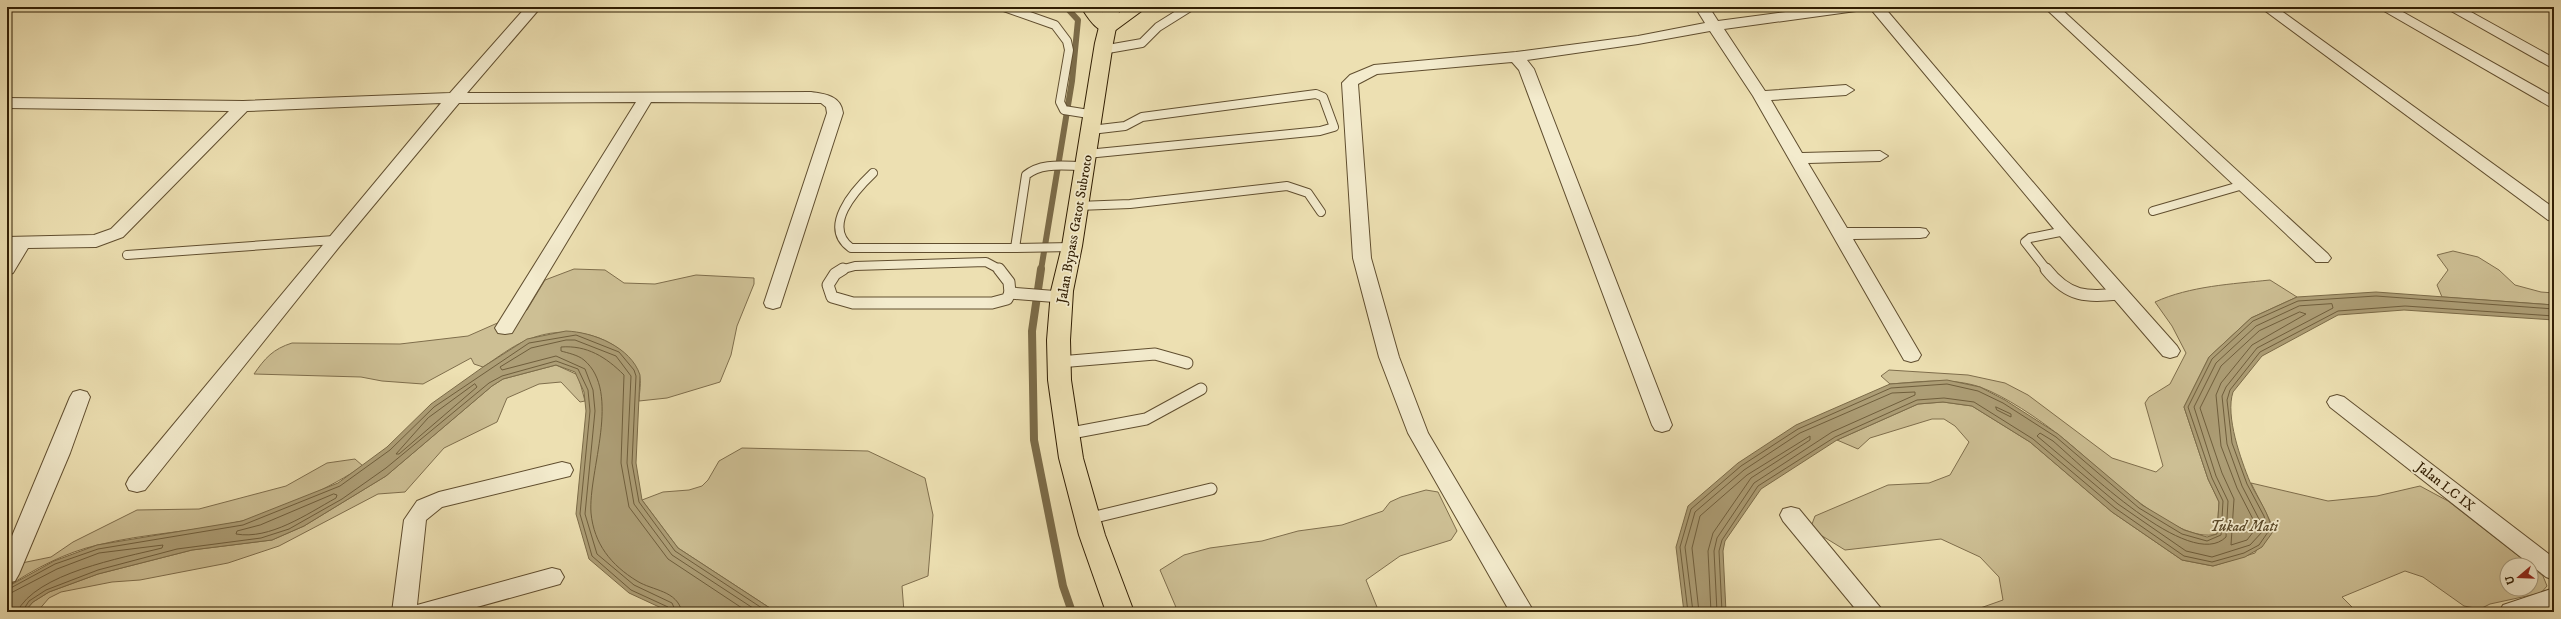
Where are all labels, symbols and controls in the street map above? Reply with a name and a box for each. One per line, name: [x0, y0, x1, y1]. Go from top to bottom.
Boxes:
street label: Jalan Bypass Gatot Subroto: [1053, 153, 1097, 307]
street label: Jalan LC IX: [2411, 457, 2479, 515]
water label: Tukad Mati: [2210, 517, 2279, 536]
north arrow: [2499, 557, 2539, 597]
text: U: [2502, 573, 2518, 586]

